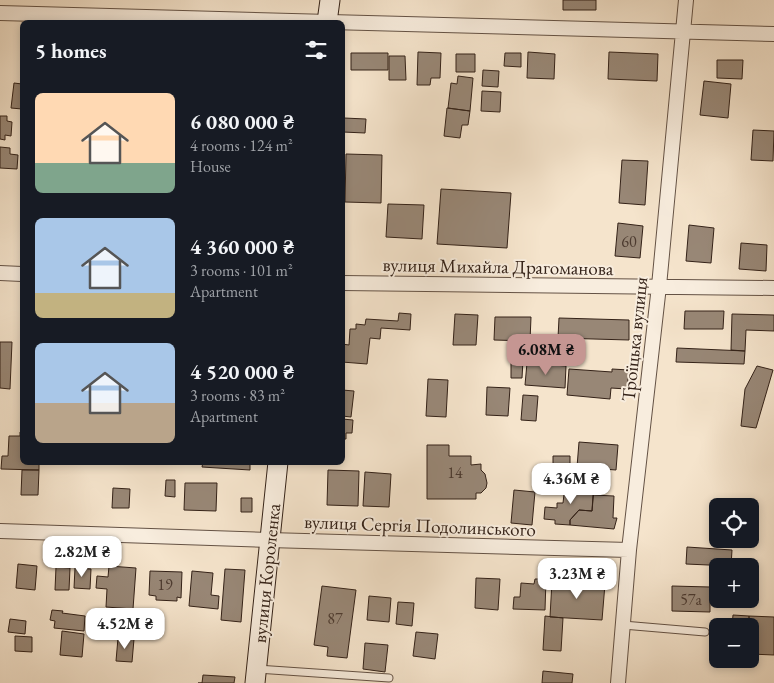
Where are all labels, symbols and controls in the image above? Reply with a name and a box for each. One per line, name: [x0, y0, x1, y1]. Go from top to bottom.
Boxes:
icon: filters: [302, 36, 330, 64]
text: 5 homes: [35, 37, 107, 64]
text: 6 080 000 ₴: [190, 108, 294, 135]
icon: home: [75, 113, 135, 173]
text: 4 rooms · 124 m²: [190, 135, 293, 156]
text: House: [190, 156, 231, 177]
house number: 60: [621, 231, 637, 252]
text: 4 360 000 ₴: [190, 233, 294, 260]
icon: home: [75, 238, 135, 298]
street label: вулиця Михайла Драгоманова: [382, 252, 614, 281]
text: 3 rooms · 101 m²: [190, 260, 293, 281]
street label: Троїцька вулиця: [616, 275, 654, 403]
text: Apartment: [190, 281, 258, 302]
pin: 6.08M ₴: [500, 334, 592, 376]
text: 6.08M ₴: [518, 339, 574, 360]
text: 4 520 000 ₴: [190, 358, 294, 385]
icon: home: [75, 363, 135, 423]
text: 3 rooms · 83 m²: [190, 385, 285, 406]
text: Apartment: [190, 406, 258, 427]
house number: 14: [447, 462, 463, 483]
pin: 4.36M ₴: [525, 462, 617, 505]
text: 4.36M ₴: [543, 468, 599, 489]
map controls: [709, 498, 759, 668]
button: locate: [709, 498, 759, 548]
street label: вулиця Короленка: [247, 502, 286, 644]
street label: вулиця Сергія Подолинського: [304, 509, 536, 542]
pin: 2.82M ₴: [36, 536, 128, 578]
text: 2.82M ₴: [54, 541, 110, 562]
pin: 3.23M ₴: [531, 558, 623, 600]
button: +: [709, 558, 759, 608]
text: 3.23M ₴: [549, 563, 605, 584]
house number: 19: [157, 574, 173, 595]
house number: 57а: [680, 589, 702, 610]
pin: 4.52M ₴: [79, 608, 171, 650]
house number: 87: [327, 608, 343, 629]
text: 4.52M ₴: [97, 613, 153, 634]
button: −: [709, 618, 759, 668]

